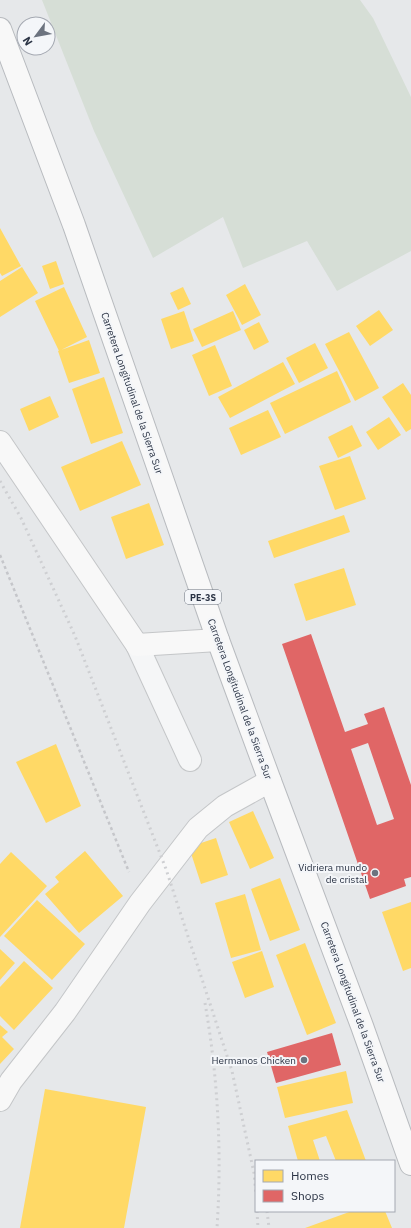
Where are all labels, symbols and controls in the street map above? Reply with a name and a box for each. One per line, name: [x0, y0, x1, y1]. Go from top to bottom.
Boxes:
north arrow: [16, 16, 56, 56]
text: N: [19, 34, 36, 48]
street label: Carretera Longitudinal de la Sierra Sur: [98, 310, 166, 476]
road number: PE-3S: [185, 590, 221, 604]
street label: Carretera Longitudinal de la Sierra Sur: [205, 617, 275, 782]
place label: Vidriera mundo de cristal: [298, 861, 367, 886]
marker: Vidriera mundo de cristal: [370, 868, 380, 878]
street label: Carretera Longitudinal de la Sierra Sur: [318, 920, 388, 1085]
place label: Hermanos Chicken: [212, 1054, 296, 1067]
marker: Hermanos Chicken: [299, 1055, 309, 1065]
legend: [255, 1160, 395, 1212]
text: Homes: [291, 1168, 329, 1183]
text: Shops: [291, 1188, 324, 1203]

